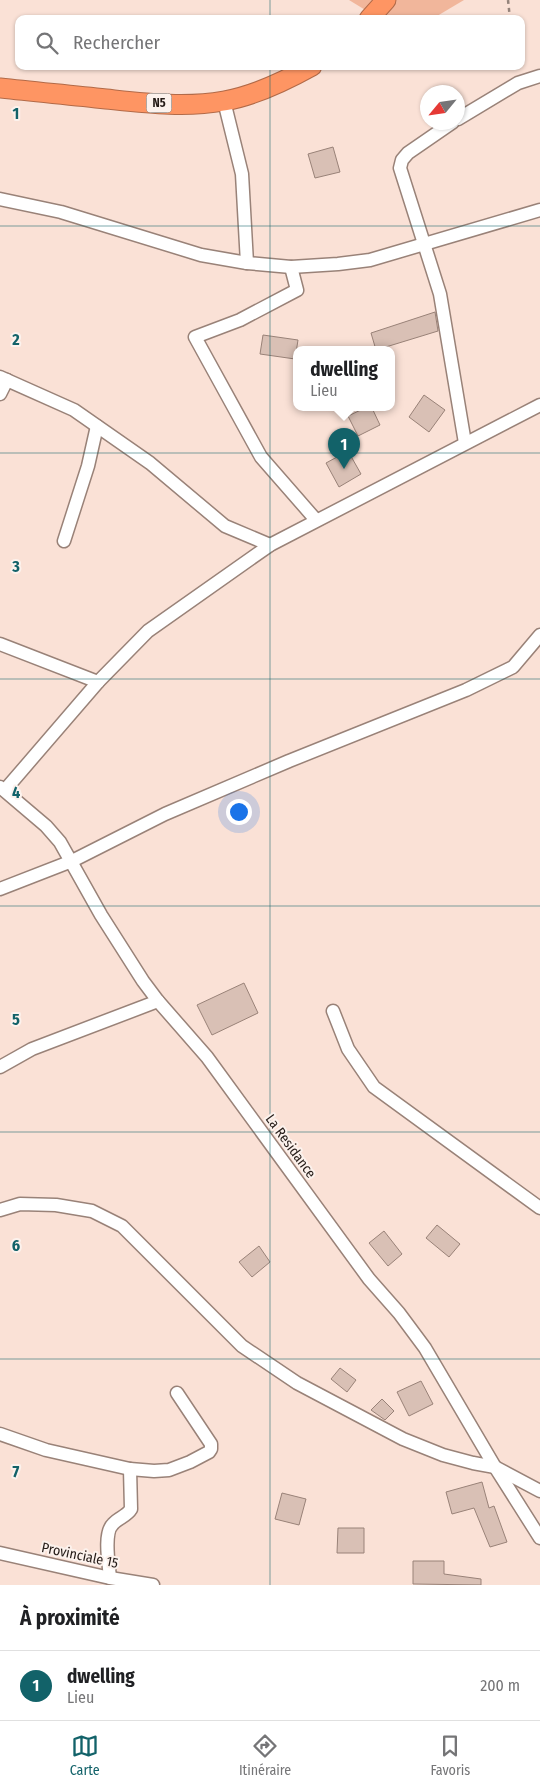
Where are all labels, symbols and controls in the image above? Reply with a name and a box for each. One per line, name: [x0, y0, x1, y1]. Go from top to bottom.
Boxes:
search box: [15, 15, 525, 70]
icon: search: [33, 29, 61, 57]
text: Rechercher: [73, 31, 160, 54]
north arrow: [420, 85, 465, 130]
road number: N5: [146, 94, 172, 112]
text: 1: [13, 104, 19, 123]
text: 2: [11, 330, 20, 349]
popup: [293, 346, 395, 411]
text: dwelling: [310, 358, 378, 381]
text: Lieu: [310, 381, 338, 400]
pin: 1: [328, 428, 360, 469]
text: 3: [11, 557, 20, 576]
text: 4: [12, 783, 20, 802]
your location: [226, 799, 252, 825]
text: 5: [12, 1010, 20, 1029]
street label: La Residance: [262, 1111, 319, 1181]
text: 6: [12, 1236, 20, 1255]
text: 7: [13, 1462, 20, 1481]
street label: Provinciale 15: [40, 1539, 120, 1572]
text: À proximité: [20, 1605, 120, 1631]
text: dwelling: [67, 1665, 135, 1688]
text: 1: [33, 1676, 39, 1695]
text: 200 m: [480, 1676, 520, 1695]
text: Lieu: [67, 1688, 94, 1707]
tab: Carte: [70, 1732, 100, 1779]
tab: Itinéraire: [239, 1732, 291, 1779]
tab: Favoris: [430, 1732, 470, 1779]

